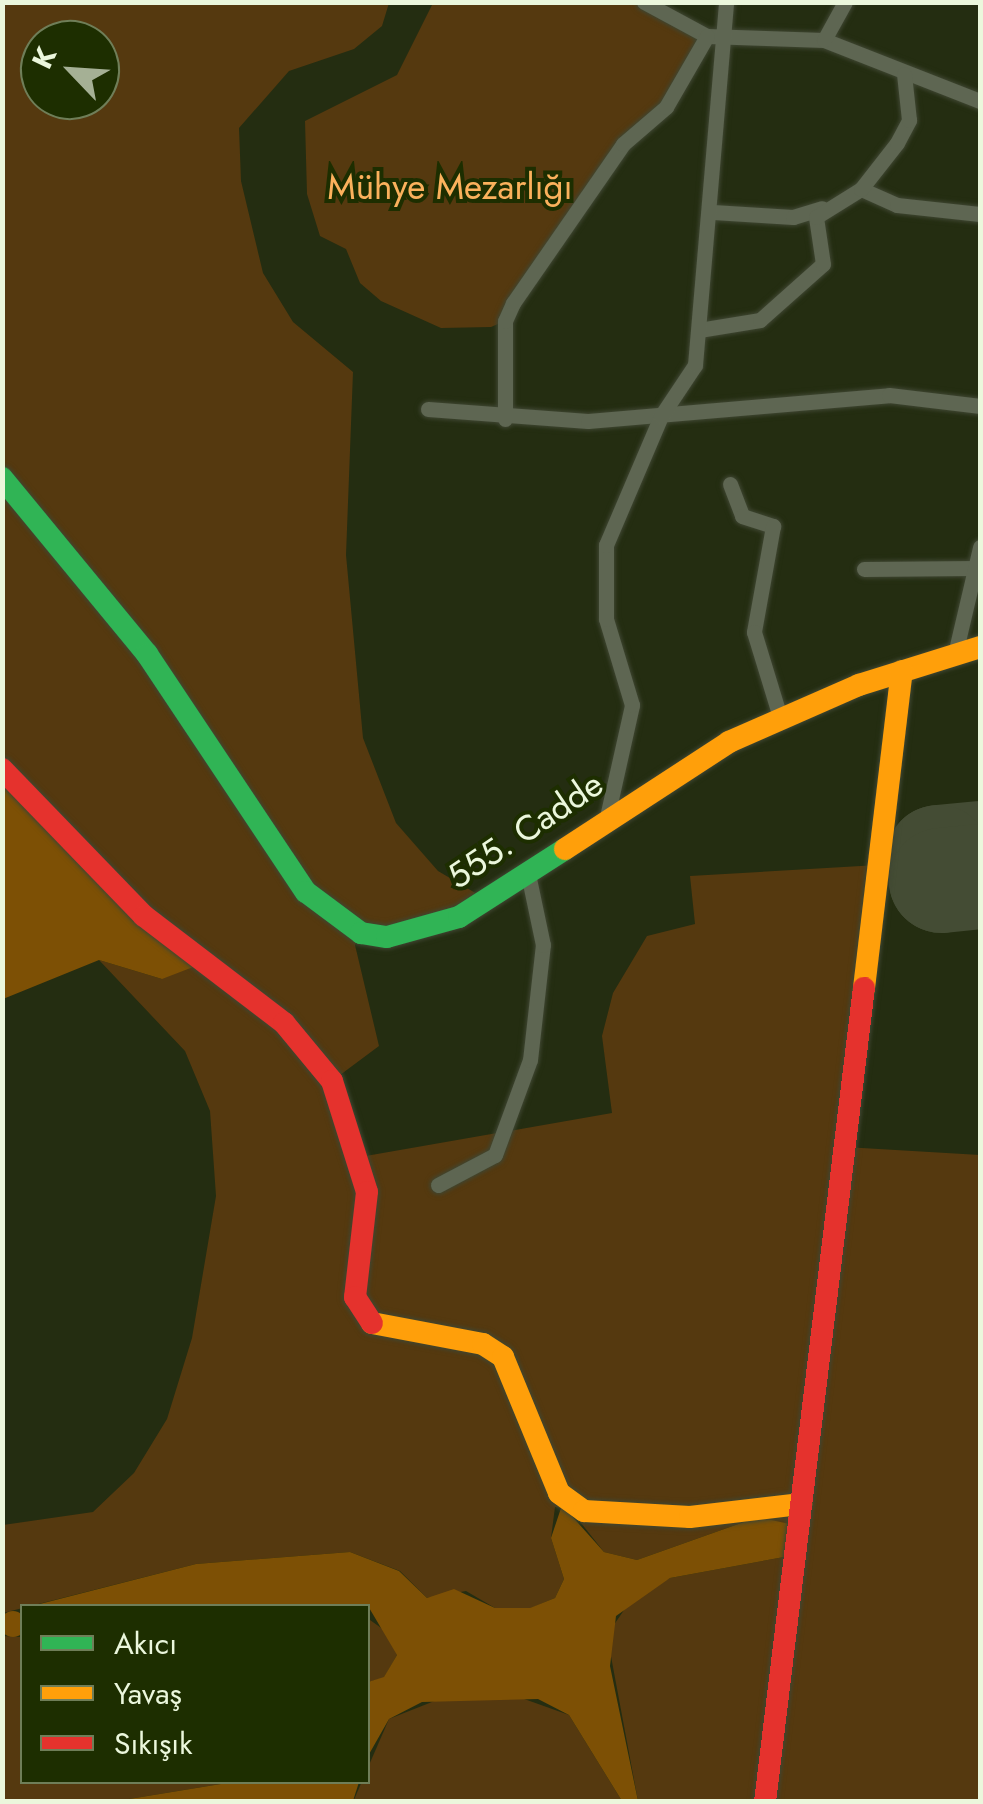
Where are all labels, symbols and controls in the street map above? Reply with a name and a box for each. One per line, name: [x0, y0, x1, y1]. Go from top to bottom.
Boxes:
north arrow: [20, 20, 120, 120]
text: K: [21, 40, 67, 75]
park label: Mühye Mezarlığı: [327, 166, 573, 208]
street label: 555. Cadde: [439, 763, 611, 897]
legend: [20, 1604, 370, 1784]
text: Akıcı: [114, 1622, 177, 1665]
text: Yavaş: [114, 1672, 182, 1715]
text: Sıkışık: [114, 1722, 192, 1765]

